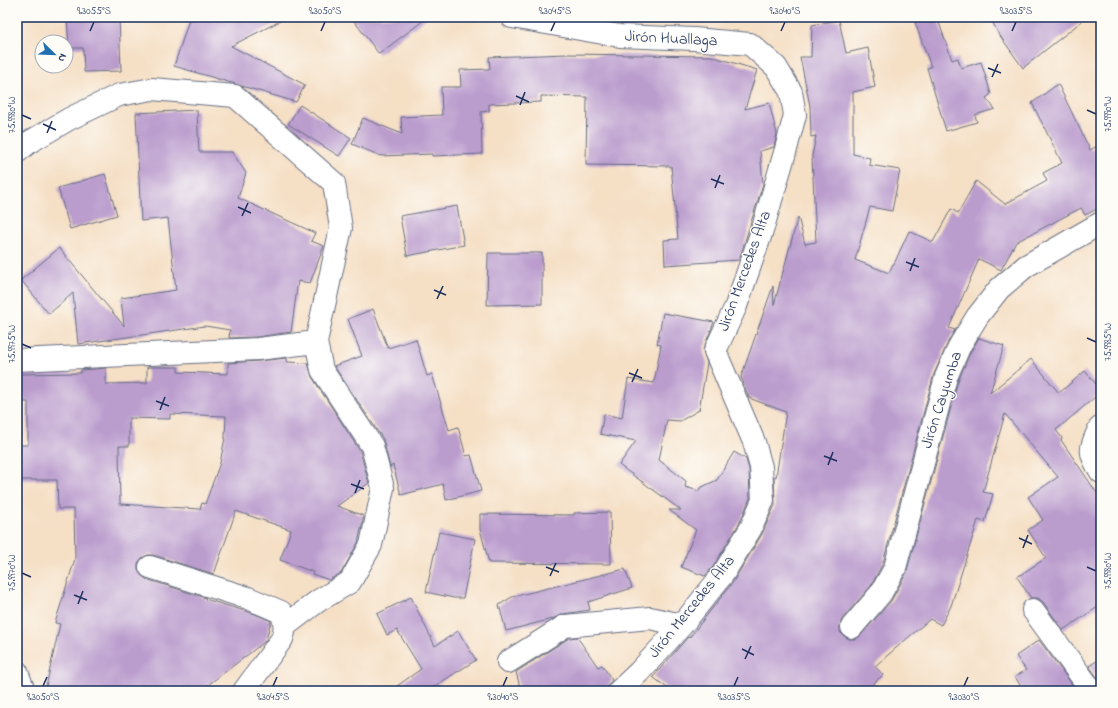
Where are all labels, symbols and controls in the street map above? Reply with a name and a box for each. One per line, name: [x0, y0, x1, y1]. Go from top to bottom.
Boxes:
text: 9.3055°S: [77, 4, 112, 19]
text: 9.3050°S: [309, 4, 342, 19]
text: 9.3045°S: [539, 4, 572, 19]
text: 9.3040°S: [769, 4, 801, 19]
text: 9.3035°S: [1000, 4, 1033, 19]
street label: Jirón Huallaga: [624, 25, 718, 53]
north arrow: [34, 34, 74, 74]
text: N: [53, 51, 71, 64]
text: 75.9990°W: [1101, 96, 1116, 132]
text: 75.9980°W: [5, 97, 20, 133]
street label: Jirón Mercedes Alta: [712, 207, 778, 335]
text: 75.9985°W: [1101, 323, 1116, 361]
text: 75.9975°W: [5, 325, 20, 363]
street label: Jirón Cayumba: [915, 348, 969, 452]
street label: Jirón Mercedes Alta: [643, 550, 741, 664]
text: 75.9980°W: [1101, 553, 1116, 589]
text: 75.9970°W: [5, 554, 20, 591]
text: 9.3050°S: [27, 690, 60, 705]
text: 9.3045°S: [257, 690, 290, 705]
text: 9.3040°S: [487, 690, 519, 705]
text: 9.3035°S: [718, 690, 751, 705]
text: 9.3030°S: [948, 690, 980, 705]

